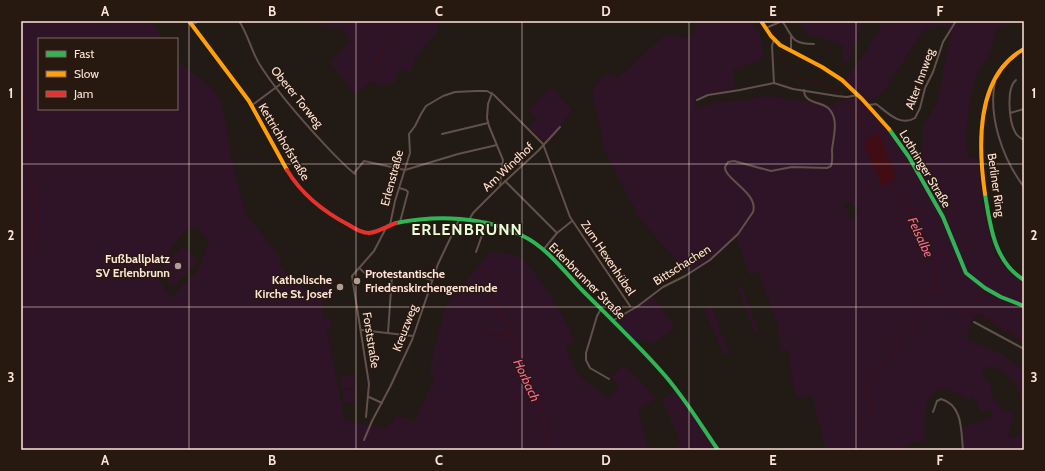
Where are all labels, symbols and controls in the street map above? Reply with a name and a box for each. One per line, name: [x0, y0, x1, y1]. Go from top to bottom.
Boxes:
text: A: [101, 3, 110, 19]
text: B: [268, 3, 276, 19]
text: C: [435, 3, 443, 19]
text: D: [601, 3, 611, 19]
text: E: [769, 3, 777, 19]
text: F: [937, 3, 944, 19]
legend: [38, 38, 178, 110]
street label: Alter Innweg: [902, 45, 938, 111]
text: Fast: [74, 46, 94, 61]
street label: Oberer Torweg: [268, 63, 327, 131]
text: Slow: [74, 66, 99, 81]
text: 1: [9, 85, 13, 101]
text: 1: [1032, 85, 1036, 101]
text: Jam: [73, 86, 93, 101]
street label: Kettrichhofstraße: [255, 100, 313, 183]
street label: Lothringer Straße: [896, 127, 955, 210]
street label: Am Windhof: [479, 139, 537, 194]
street label: Erlenstraße: [377, 148, 406, 208]
street label: Berliner Ring: [985, 152, 1009, 219]
water label: Felsalbe: [905, 214, 937, 260]
street label: Zum Hexenhübel: [578, 218, 639, 298]
district label: ERLENBRUNN: [411, 220, 523, 239]
text: 2: [8, 227, 15, 243]
text: 2: [1031, 227, 1038, 243]
street label: Erlenbrunner Straße: [546, 239, 629, 322]
street label: Bittschachen: [650, 241, 714, 288]
place label: Fußballplatz SV Erlenbrunn: [96, 251, 170, 280]
marker: Fußballplatz SV Erlenbrunn: [173, 261, 183, 271]
place label: Protestantische Friedenskirchengemeinde: [365, 266, 497, 295]
place label: Katholische Kirche St. Josef: [255, 272, 332, 301]
marker: Protestantische Friedenskirchengemeinde: [352, 276, 362, 286]
marker: Katholische Kirche St. Josef: [335, 282, 345, 292]
street label: Kreuzweg: [389, 301, 421, 354]
street label: Forststraße: [360, 311, 383, 369]
water label: Horbach: [510, 356, 544, 404]
text: 3: [7, 369, 15, 385]
text: 3: [1030, 369, 1038, 385]
text: A: [101, 452, 110, 468]
text: B: [268, 452, 276, 468]
text: C: [435, 452, 443, 468]
text: D: [601, 452, 611, 468]
text: E: [769, 452, 777, 468]
text: F: [937, 452, 944, 468]

